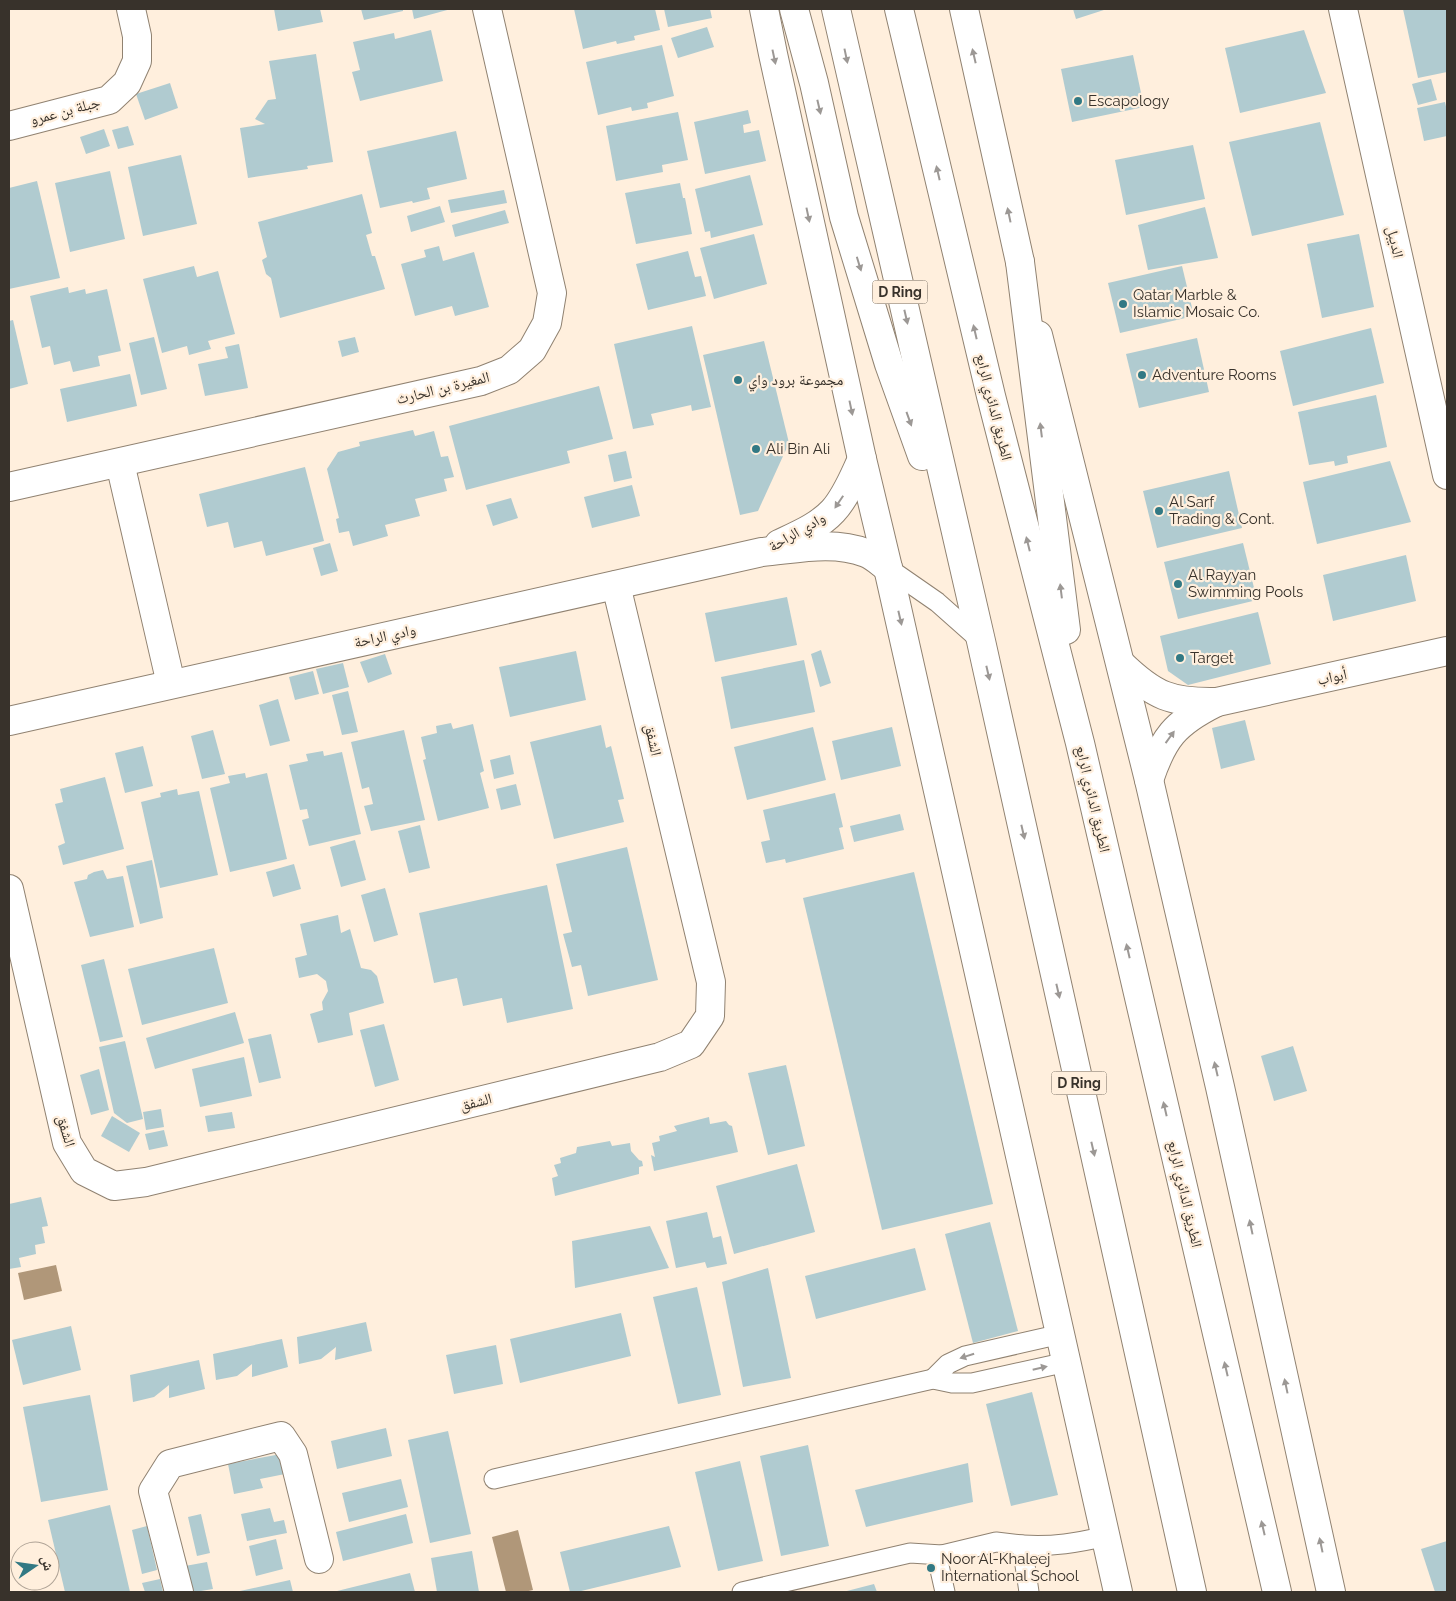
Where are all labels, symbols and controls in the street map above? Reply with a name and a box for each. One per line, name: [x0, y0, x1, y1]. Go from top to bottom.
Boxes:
one-way arrow: [970, 48, 978, 63]
one-way arrow: [770, 49, 778, 65]
one-way arrow: [842, 49, 850, 64]
place label: Escapology: [1088, 92, 1169, 110]
street label: جبلة بن عمرو: [28, 93, 103, 130]
marker: Escapology: [1072, 95, 1084, 107]
one-way arrow: [815, 99, 823, 114]
one-way arrow: [934, 166, 942, 181]
one-way arrow: [1005, 206, 1013, 222]
one-way arrow: [805, 208, 813, 224]
street label: الديبل: [1382, 224, 1407, 260]
one-way arrow: [855, 257, 863, 272]
road number: D Ring: [872, 280, 928, 304]
place label: Qatar Marble & Islamic Mosaic Co.: [1133, 286, 1260, 321]
marker: Qatar Marble & Islamic Mosaic Co.: [1117, 298, 1129, 310]
one-way arrow: [902, 310, 910, 325]
one-way arrow: [971, 324, 979, 339]
street label: الطريق الدائري الرابع: [969, 352, 1016, 463]
place label: Adventure Rooms: [1152, 366, 1276, 384]
street label: المغيرة بن الحارث: [395, 368, 492, 409]
marker: Adventure Rooms: [1136, 369, 1148, 381]
place label: مجموعة برود واي: [748, 371, 843, 392]
marker: مجموعة برود واي: [732, 374, 744, 386]
one-way arrow: [847, 401, 855, 416]
one-way arrow: [906, 411, 913, 426]
one-way arrow: [1037, 421, 1045, 437]
place label: Ali Bin Ali: [766, 440, 830, 458]
marker: Ali Bin Ali: [750, 443, 762, 455]
place label: Al Sarf Trading & Cont.: [1169, 493, 1274, 528]
one-way arrow: [834, 495, 844, 509]
marker: Al Sarf Trading & Cont.: [1153, 505, 1165, 517]
street label: وادي الراحة: [765, 509, 830, 558]
one-way arrow: [1024, 536, 1032, 551]
place label: Al Rayyan Swimming Pools: [1188, 566, 1303, 601]
marker: Al Rayyan Swimming Pools: [1172, 578, 1184, 590]
one-way arrow: [1057, 583, 1065, 599]
one-way arrow: [896, 610, 904, 626]
street label: وادي الراحة: [353, 621, 418, 654]
place label: Target: [1190, 649, 1234, 667]
marker: Target: [1174, 652, 1186, 664]
street label: أبواب: [1316, 665, 1349, 689]
one-way arrow: [984, 666, 992, 681]
street label: الشفق: [640, 722, 665, 758]
one-way arrow: [1165, 730, 1175, 744]
street label: الطريق الدائري الرابع: [1069, 744, 1114, 855]
one-way arrow: [1019, 824, 1027, 840]
one-way arrow: [1124, 943, 1132, 958]
one-way arrow: [1054, 983, 1062, 998]
one-way arrow: [1212, 1061, 1220, 1076]
road number: D Ring: [1052, 1072, 1106, 1094]
street label: الشفق: [458, 1089, 494, 1116]
one-way arrow: [1161, 1101, 1169, 1116]
street label: الشفق: [52, 1113, 79, 1149]
street label: الطريق الدائري الرابع: [1161, 1139, 1206, 1250]
one-way arrow: [1090, 1142, 1098, 1158]
one-way arrow: [1247, 1220, 1255, 1235]
one-way arrow: [960, 1352, 975, 1360]
one-way arrow: [1222, 1362, 1230, 1377]
one-way arrow: [1033, 1364, 1048, 1372]
one-way arrow: [1282, 1378, 1290, 1393]
one-way arrow: [1259, 1520, 1267, 1535]
one-way arrow: [1317, 1537, 1325, 1552]
north arrow: [10, 1541, 60, 1591]
place label: Noor Al-Khaleej International School: [941, 1550, 1080, 1585]
text: ش: [37, 1554, 57, 1572]
marker: Noor Al-Khaleej International School: [925, 1562, 937, 1574]

